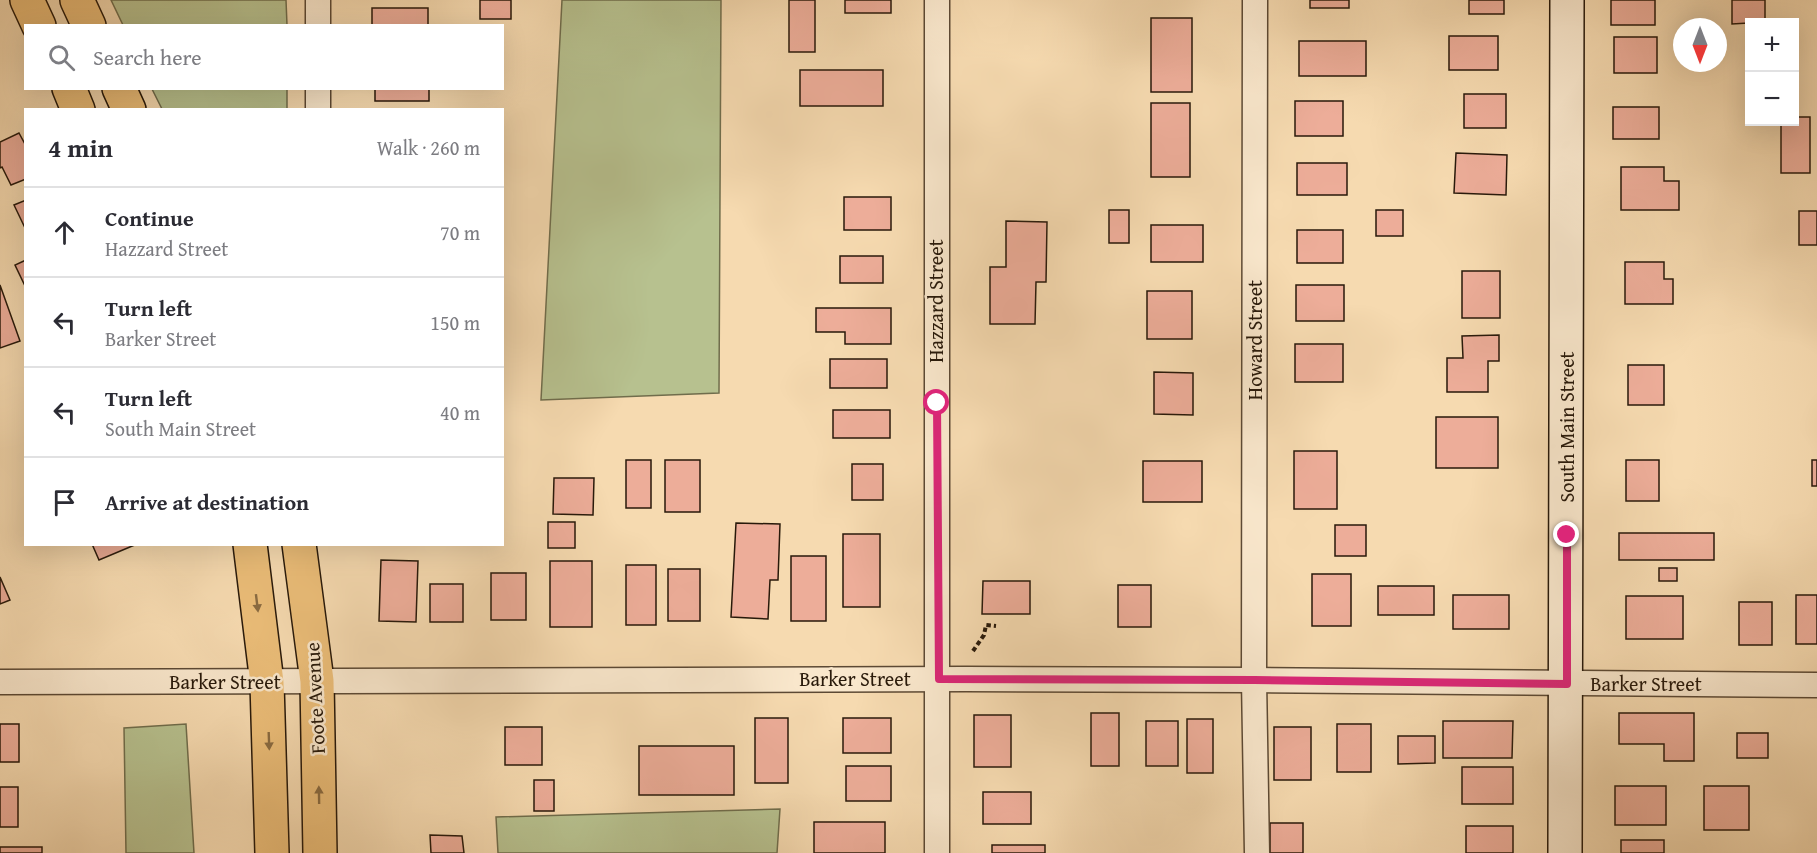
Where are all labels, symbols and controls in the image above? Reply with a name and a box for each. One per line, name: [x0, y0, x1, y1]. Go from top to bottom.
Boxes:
north arrow: [1673, 18, 1727, 72]
map controls: [1745, 18, 1799, 126]
button: +: [1745, 18, 1799, 72]
search box: [24, 24, 504, 90]
icon: search: [45, 41, 78, 74]
text: Search here: [93, 41, 202, 73]
button: −: [1745, 72, 1799, 126]
text: 4 min: [48, 128, 113, 167]
text: Walk · 260 m: [377, 133, 480, 162]
text: Continue: [105, 202, 194, 234]
icon: ahead: [48, 216, 81, 249]
text: 70 m: [440, 218, 480, 247]
text: Hazzard Street: [105, 234, 228, 263]
street label: Hazzard Street: [921, 239, 950, 363]
street label: Howard Street: [1240, 280, 1269, 400]
text: Turn left: [105, 292, 192, 324]
icon: left: [48, 306, 81, 339]
text: 150 m: [430, 308, 480, 337]
text: Barker Street: [105, 324, 216, 353]
street label: South Main Street: [1552, 351, 1581, 503]
text: Turn left: [105, 382, 192, 414]
route start: [923, 389, 949, 415]
icon: left: [48, 396, 81, 429]
text: 40 m: [440, 398, 480, 427]
text: South Main Street: [105, 414, 256, 443]
icon: arrive: [48, 486, 81, 519]
text: Arrive at destination: [105, 486, 309, 518]
route end: [1553, 521, 1579, 547]
one-way arrow: [252, 593, 261, 612]
street label: Foote Avenue: [297, 641, 332, 755]
street label: Barker Street: [799, 664, 911, 693]
street label: Barker Street: [169, 667, 281, 696]
street label: Barker Street: [1590, 669, 1702, 698]
one-way arrow: [264, 732, 273, 751]
one-way arrow: [314, 785, 324, 804]

